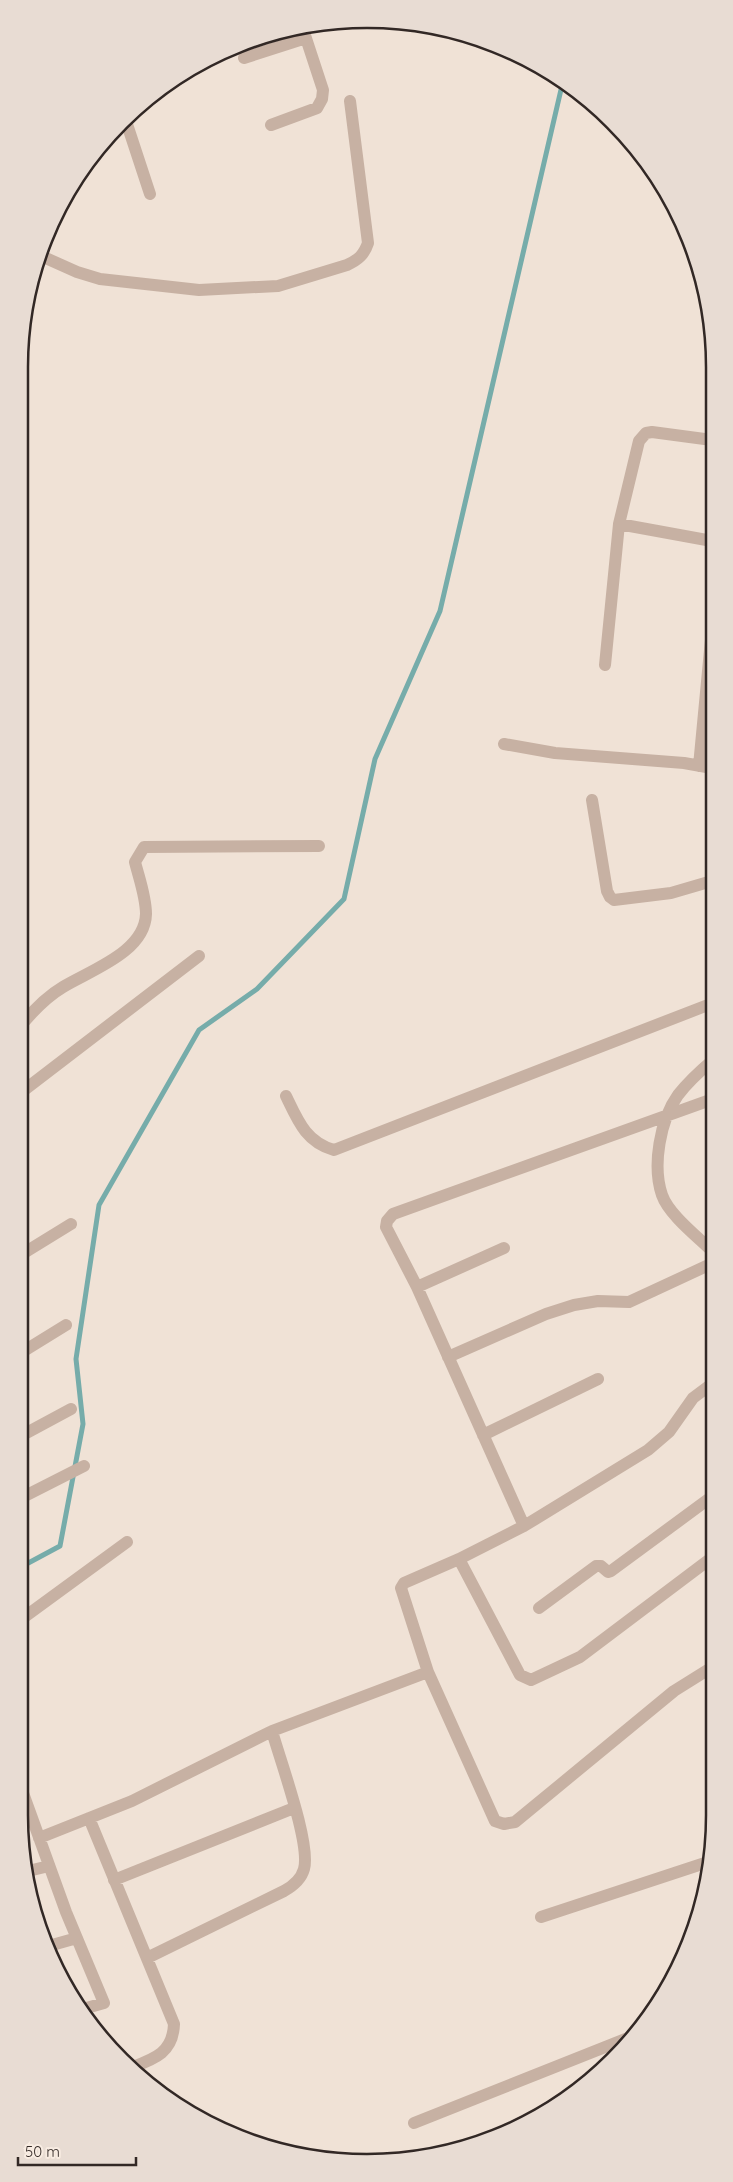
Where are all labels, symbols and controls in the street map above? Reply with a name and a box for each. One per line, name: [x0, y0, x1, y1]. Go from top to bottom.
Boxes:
scale bar: [18, 2134, 135, 2166]
text: 50 m: [25, 2142, 60, 2161]

